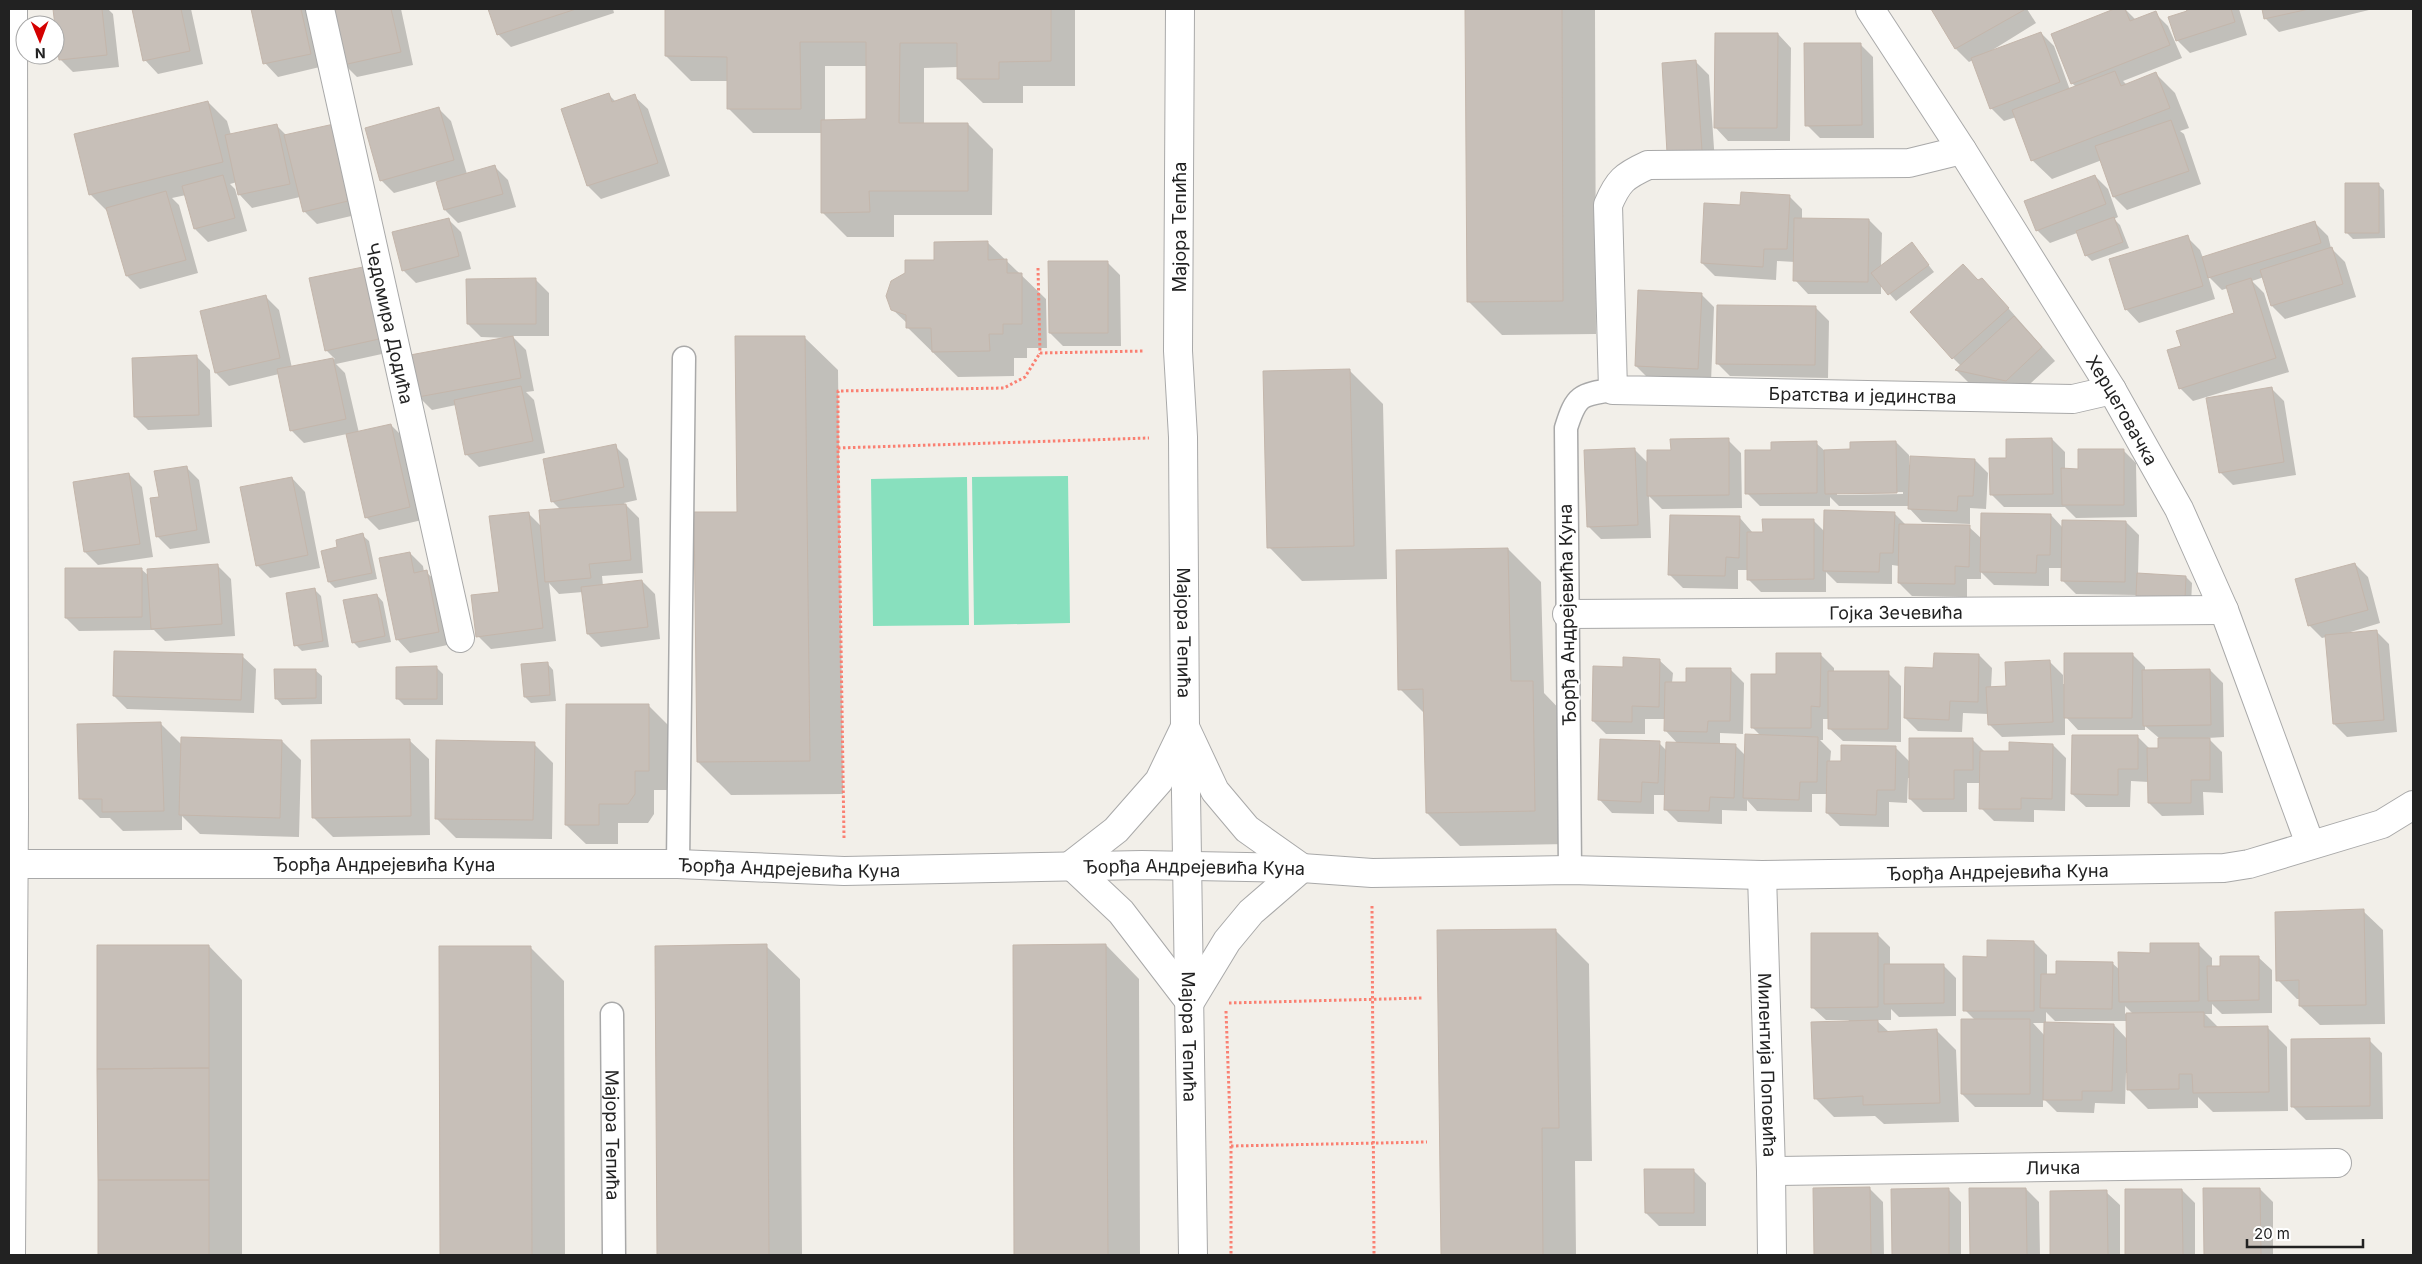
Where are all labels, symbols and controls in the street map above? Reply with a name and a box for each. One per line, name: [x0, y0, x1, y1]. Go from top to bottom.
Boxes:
north arrow: [15, 15, 65, 65]
text: N: [35, 45, 46, 62]
street label: Мајора Тепића: [1169, 162, 1190, 292]
street label: Чедомира Додића: [362, 241, 418, 406]
street label: Херцеговачка: [2082, 351, 2163, 469]
street label: Братства и јединства: [1769, 383, 1957, 407]
street label: Ђорђа Андрејевића Куна: [1555, 504, 1579, 726]
street label: Мајора Тепића: [1173, 567, 1195, 698]
street label: Гојка Зечевића: [1829, 601, 1963, 623]
street label: Ђорђа Андрејевића Куна: [677, 853, 900, 882]
street label: Ђорђа Андрејевића Куна: [273, 854, 495, 875]
street label: Ђорђа Андрејевића Куна: [1082, 854, 1305, 879]
street label: Ђорђа Андрејевића Куна: [1886, 859, 2109, 884]
street label: Мајора Тепића: [1178, 971, 1201, 1102]
street label: Милентија Поповића: [1754, 972, 1781, 1157]
street label: Мајора Тепића: [602, 1070, 624, 1200]
street label: Личка: [2026, 1156, 2080, 1178]
scale bar: [2247, 1216, 2363, 1248]
text: 20 m: [2254, 1224, 2290, 1243]

